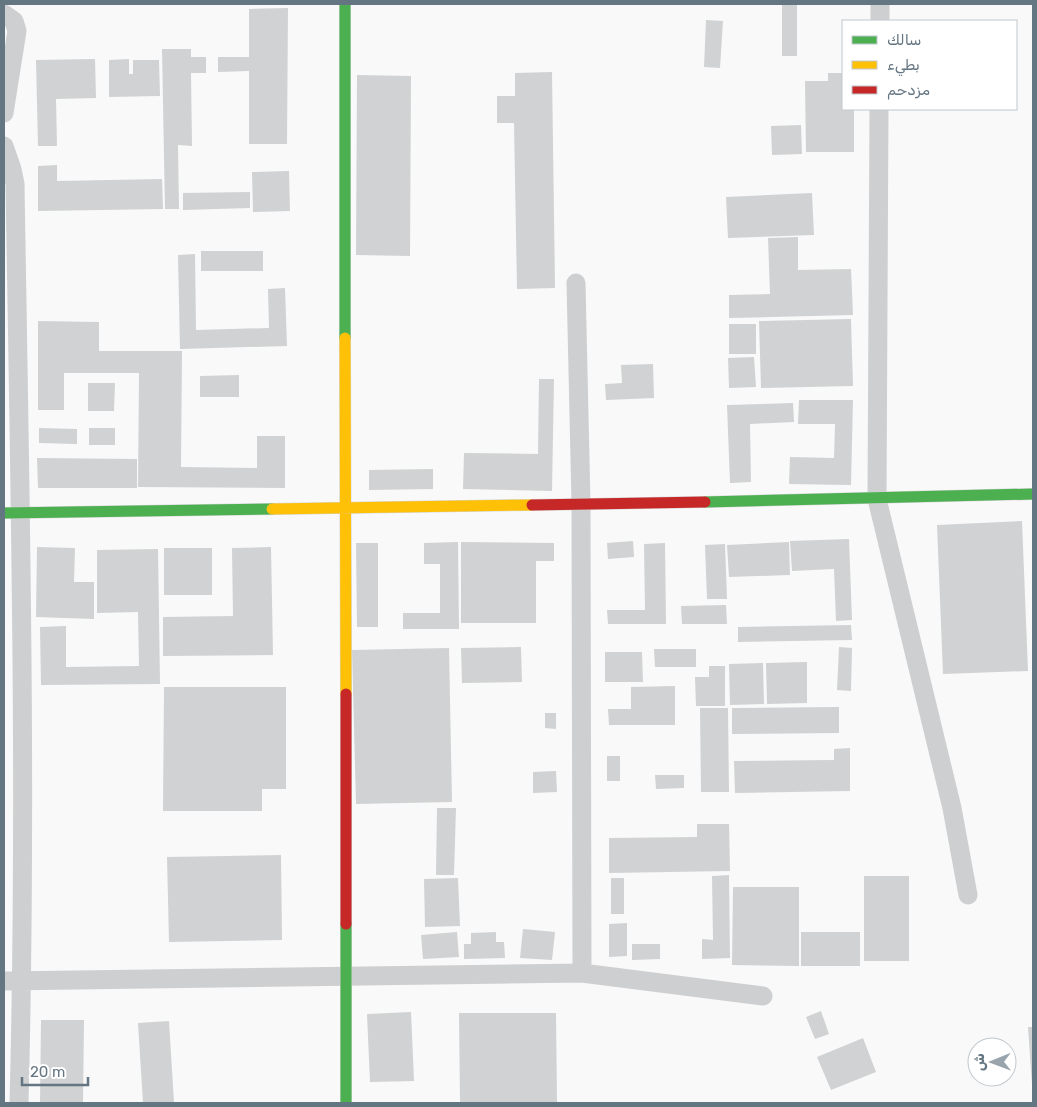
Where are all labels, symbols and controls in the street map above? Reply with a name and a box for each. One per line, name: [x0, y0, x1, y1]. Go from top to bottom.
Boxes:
legend: [842, 20, 1017, 110]
text: سالك: [887, 31, 922, 49]
text: بطيء: [887, 56, 920, 77]
text: مزدحم: [887, 81, 930, 100]
north arrow: [967, 1037, 1017, 1087]
text: ش: [971, 1053, 988, 1071]
scale bar: [22, 1054, 89, 1086]
text: 20 m: [30, 1063, 65, 1081]

